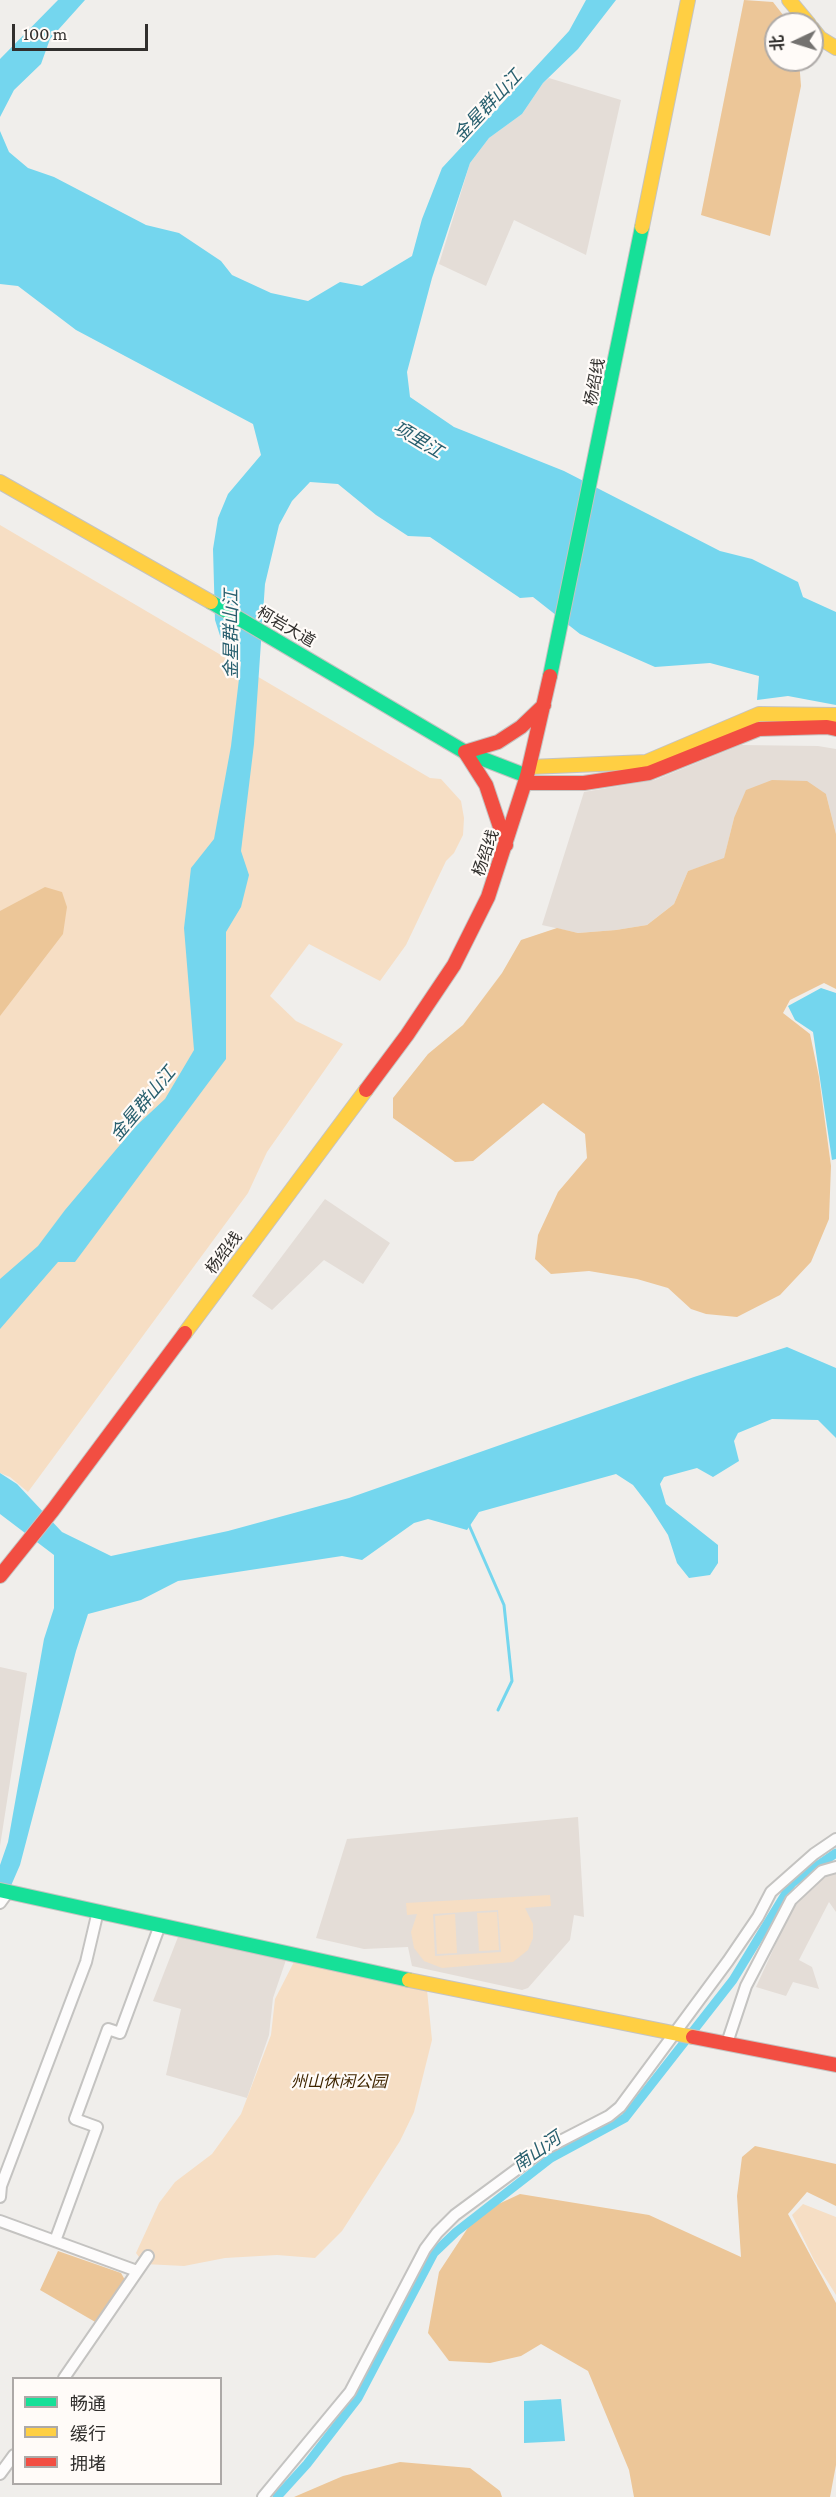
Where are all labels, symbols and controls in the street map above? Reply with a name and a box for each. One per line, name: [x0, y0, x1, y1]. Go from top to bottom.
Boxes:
scale bar: [15, 12, 152, 50]
north arrow: [764, 12, 824, 72]
text: 100 m: [23, 24, 67, 44]
text: 北: [769, 35, 787, 52]
water label: 金星群山江: [449, 66, 527, 146]
street label: 杨绍线: [581, 357, 609, 407]
water label: 项里江: [389, 417, 447, 463]
water label: 金星群山江: [220, 589, 242, 679]
street label: 柯岩大道: [253, 603, 319, 651]
street label: 杨绍线: [469, 827, 503, 879]
water label: 金星群山江: [106, 1063, 180, 1145]
street label: 杨绍线: [202, 1228, 246, 1278]
park label: 州山休闲公园: [291, 2072, 387, 2092]
water label: 南山河: [509, 2128, 565, 2176]
legend: [12, 2377, 222, 2485]
text: 畅通: [70, 2394, 106, 2414]
text: 缓行: [70, 2424, 106, 2444]
text: 拥堵: [70, 2454, 106, 2474]

